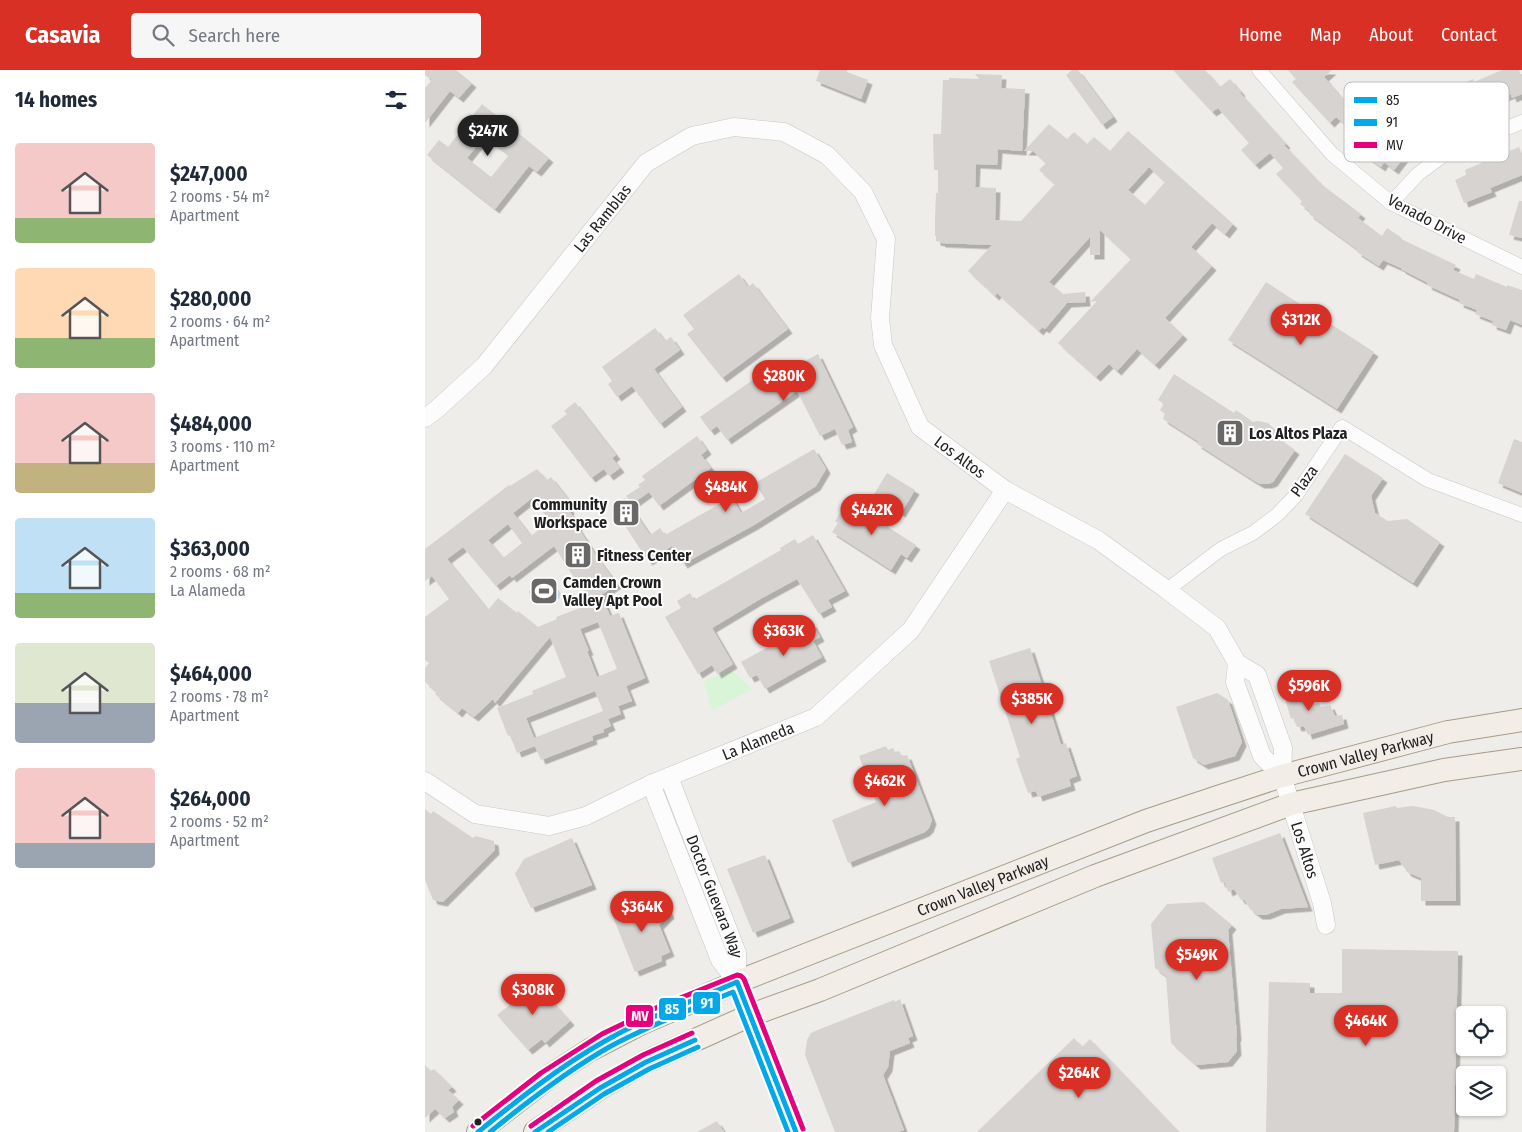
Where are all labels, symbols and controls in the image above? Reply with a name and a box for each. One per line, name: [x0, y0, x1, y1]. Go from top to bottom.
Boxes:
search box: [131, 13, 481, 58]
text: Casavia: [25, 21, 101, 49]
icon: search: [149, 21, 177, 49]
text: Search here: [189, 24, 280, 47]
text: Home: [1239, 24, 1282, 46]
text: Map: [1310, 24, 1341, 46]
text: About: [1369, 24, 1413, 46]
text: Contact: [1441, 24, 1497, 46]
legend: [1344, 82, 1509, 162]
icon: filters: [382, 86, 410, 114]
text: 14 homes: [15, 87, 97, 113]
text: 85: [1386, 92, 1399, 109]
pin: $247K: [453, 114, 523, 157]
text: 91: [1386, 114, 1398, 131]
text: $247K: [469, 121, 507, 140]
text: MV: [1386, 137, 1404, 154]
text: $247,000: [170, 161, 248, 187]
icon: home: [55, 163, 115, 223]
street label: Las Ramblas: [569, 180, 635, 256]
text: 2 rooms · 54 m²: [170, 187, 270, 206]
street label: Venado Drive: [1384, 190, 1470, 248]
text: Apartment: [170, 206, 239, 225]
text: $280,000: [170, 286, 251, 312]
icon: home: [55, 288, 115, 348]
pin: $312K: [1266, 304, 1336, 346]
text: $312K: [1282, 310, 1320, 329]
text: 2 rooms · 64 m²: [170, 312, 270, 331]
text: Apartment: [170, 331, 239, 350]
pin: $280K: [749, 360, 819, 402]
text: $280K: [763, 366, 805, 385]
text: $484,000: [170, 411, 252, 437]
icon: home: [55, 413, 115, 473]
building icon: Los Altos Plaza: [1215, 418, 1245, 448]
place label: Los Altos Plaza: [1249, 424, 1348, 443]
street label: Los Altos: [931, 432, 990, 482]
text: 3 rooms · 110 m²: [170, 437, 275, 456]
text: Apartment: [170, 456, 239, 475]
street label: Plaza: [1286, 461, 1322, 500]
pin: $484K: [691, 470, 761, 513]
text: $484K: [705, 477, 747, 496]
pin: $442K: [837, 494, 907, 536]
place label: Community Workspace: [532, 495, 607, 532]
building icon: Community Workspace: [611, 498, 641, 528]
text: $442K: [852, 500, 892, 519]
text: $363,000: [170, 536, 250, 562]
icon: home: [55, 538, 115, 598]
building icon: Fitness Center: [563, 540, 593, 570]
place label: Fitness Center: [597, 546, 691, 565]
text: 2 rooms · 68 m²: [170, 562, 271, 581]
place label: Camden Crown Valley Apt Pool: [562, 573, 663, 610]
sports icon: Camden Crown Valley Apt Pool: [529, 576, 559, 606]
text: La Alameda: [170, 581, 246, 600]
pin: $363K: [749, 614, 819, 657]
text: $363K: [764, 621, 804, 640]
text: $464,000: [170, 661, 252, 687]
icon: home: [55, 663, 115, 723]
pin: $596K: [1274, 670, 1344, 712]
text: $596K: [1288, 676, 1330, 695]
pin: $385K: [997, 682, 1067, 725]
text: 2 rooms · 78 m²: [170, 687, 269, 706]
text: $385K: [1011, 689, 1053, 708]
text: Apartment: [170, 706, 239, 725]
street label: La Alameda: [719, 718, 797, 764]
street label: Crown Valley Parkway: [1295, 727, 1436, 781]
pin: $462K: [850, 764, 920, 807]
text: $462K: [864, 771, 906, 790]
text: $264,000: [170, 786, 251, 812]
icon: home: [55, 788, 115, 848]
text: 2 rooms · 52 m²: [170, 812, 269, 831]
street label: Los Altos: [1287, 819, 1323, 881]
text: Apartment: [170, 831, 239, 850]
street label: Doctor Guevara Way: [683, 832, 747, 958]
street label: Crown Valley Parkway: [914, 851, 1052, 920]
pin: $364K: [607, 890, 677, 933]
text: $364K: [621, 897, 663, 916]
pin: $549K: [1162, 938, 1232, 981]
text: $549K: [1176, 945, 1218, 964]
pin: $308K: [498, 974, 568, 1016]
text: $308K: [512, 980, 554, 999]
line badge: 91: [692, 991, 721, 1015]
text: 91: [701, 995, 713, 1012]
line badge: 85: [658, 997, 687, 1021]
text: 85: [665, 1001, 679, 1018]
line badge: MV: [625, 1004, 654, 1028]
pin: $464K: [1331, 1004, 1401, 1047]
map controls: [1456, 1006, 1506, 1116]
button: locate: [1456, 1006, 1506, 1056]
text: MV: [631, 1008, 649, 1025]
text: $464K: [1345, 1011, 1387, 1030]
pin: $264K: [1044, 1056, 1114, 1099]
text: $264K: [1058, 1063, 1100, 1082]
button: layers: [1456, 1066, 1506, 1116]
unlabelled marker: [473, 1117, 483, 1127]

